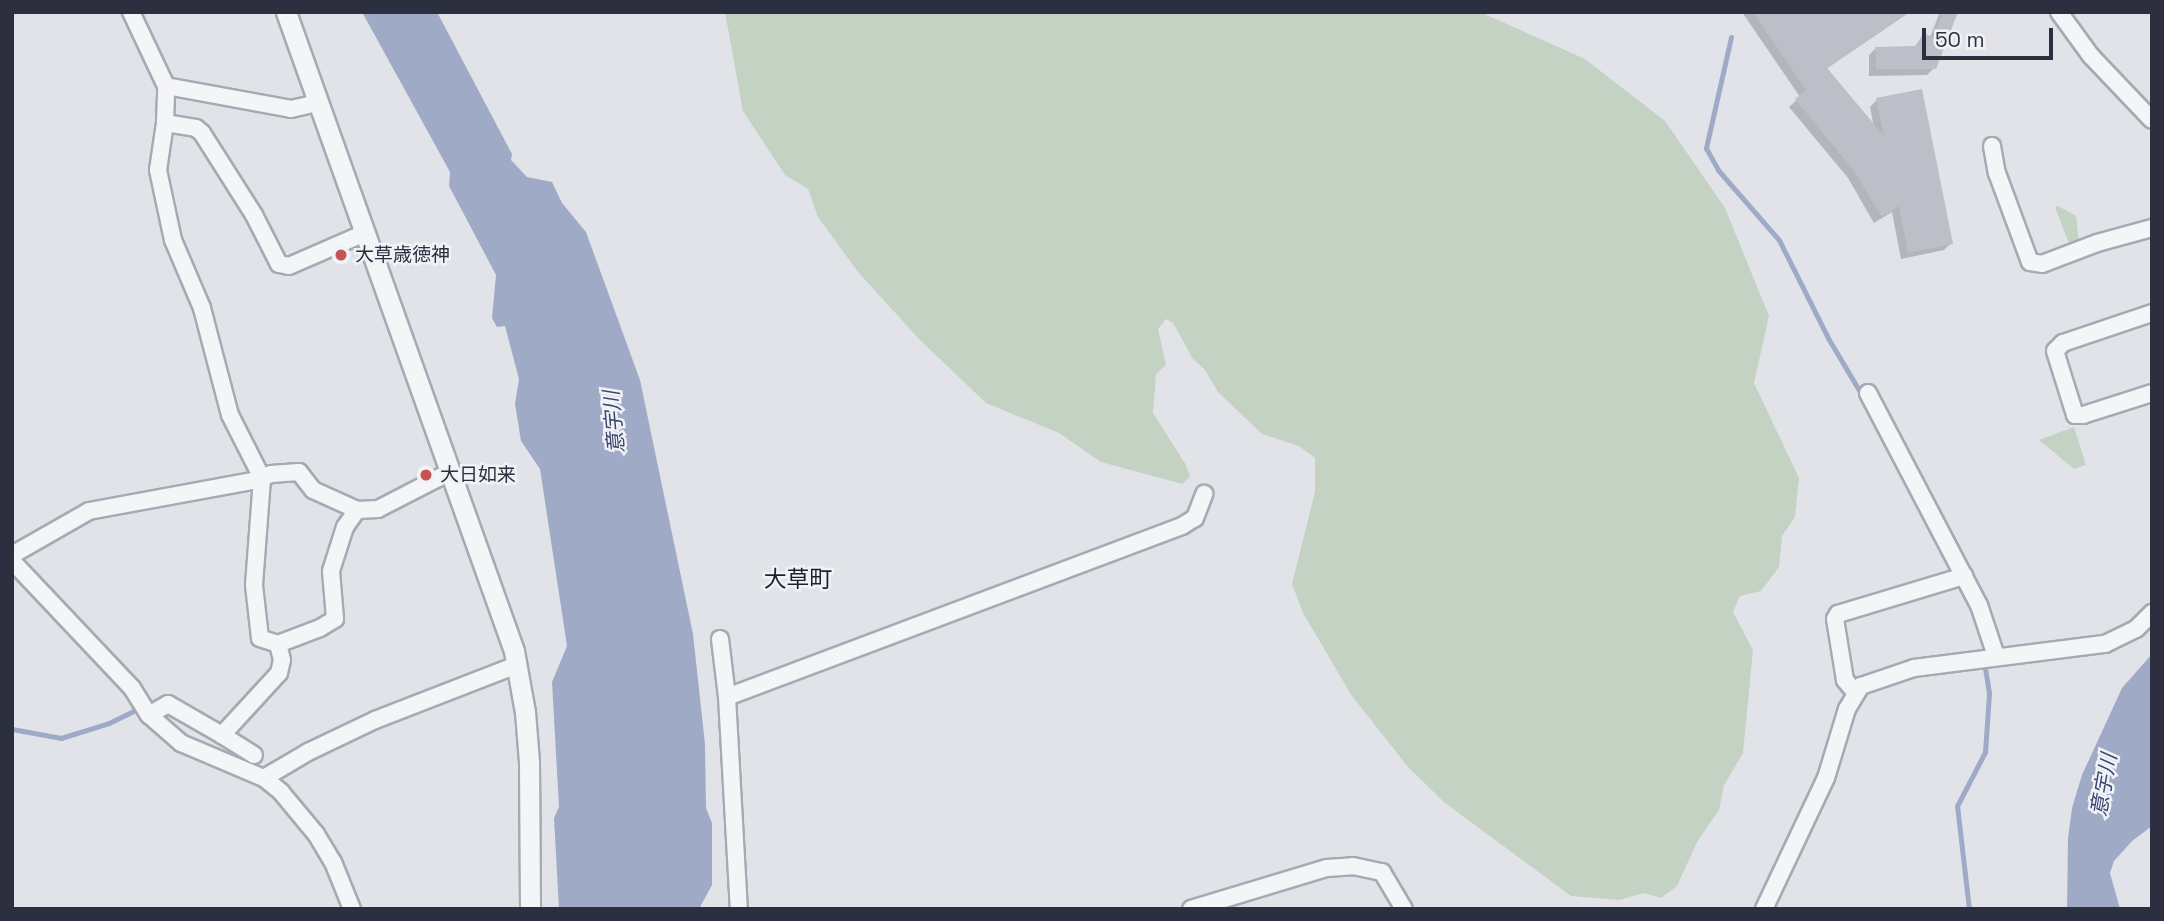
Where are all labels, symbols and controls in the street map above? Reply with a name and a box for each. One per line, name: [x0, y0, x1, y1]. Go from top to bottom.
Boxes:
scale bar: [1926, 14, 2057, 58]
text: 50 m: [1935, 26, 1985, 53]
place label: 大草歳徳神: [355, 244, 450, 266]
marker: 大草歳徳神: [333, 247, 349, 263]
water label: 意宇川: [599, 390, 629, 454]
place label: 大日如来: [440, 464, 516, 486]
marker: 大日如来: [418, 467, 434, 483]
district label: 大草町: [764, 565, 832, 593]
water label: 意宇川: [2086, 752, 2122, 818]

